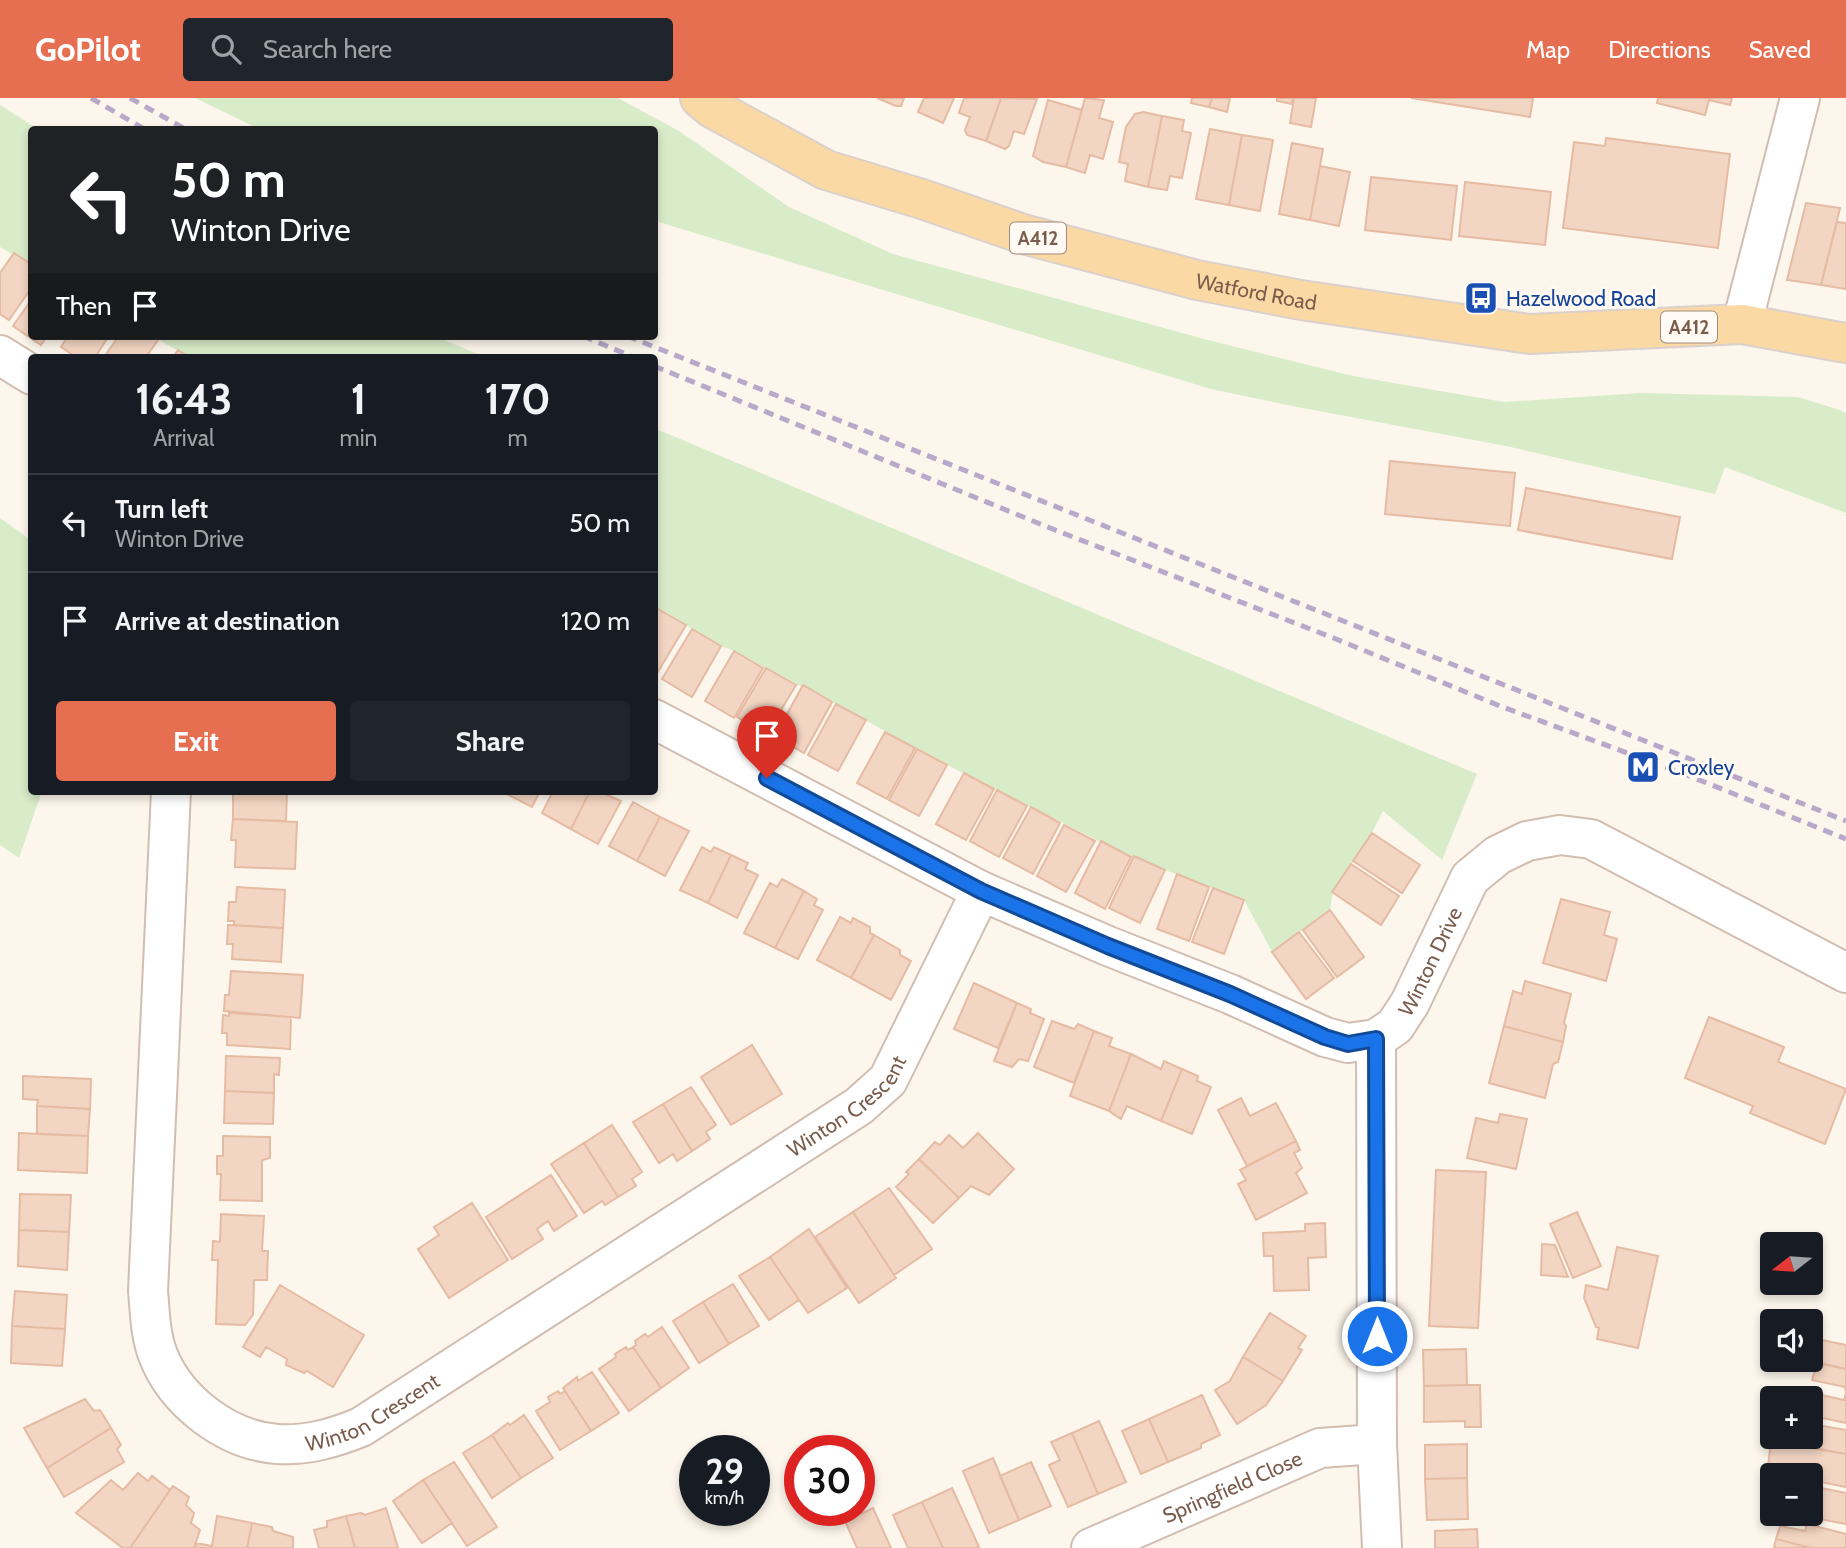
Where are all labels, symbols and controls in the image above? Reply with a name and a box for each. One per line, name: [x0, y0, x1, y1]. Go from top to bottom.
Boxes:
search box: [183, 18, 673, 81]
text: GoPilot: [35, 29, 141, 69]
icon: search: [207, 30, 245, 68]
text: Search here: [263, 33, 392, 65]
text: Map: [1526, 35, 1570, 64]
text: Directions: [1608, 35, 1711, 64]
text: Saved: [1749, 35, 1811, 64]
text: 50 m: [171, 150, 286, 209]
icon: left: [56, 154, 147, 245]
text: Winton Drive: [171, 210, 351, 249]
road number: A412: [1010, 222, 1066, 254]
street label: Watford Road: [1194, 268, 1319, 315]
bus stop icon: Hazelwood Road: [1462, 279, 1500, 317]
place label: Hazelwood Road: [1506, 286, 1656, 311]
icon: arrive: [126, 287, 164, 325]
text: Then: [56, 290, 112, 322]
road number: A412: [1661, 312, 1717, 342]
text: 16:43: [135, 373, 232, 425]
text: 1: [351, 373, 366, 425]
text: 170: [485, 373, 551, 425]
text: Arrival: [153, 424, 214, 452]
text: min: [340, 424, 377, 452]
text: m: [508, 424, 528, 452]
text: Turn left: [115, 493, 208, 525]
icon: left: [56, 504, 94, 542]
text: 50 m: [569, 507, 630, 539]
text: Winton Drive: [115, 525, 244, 553]
icon: arrive: [56, 602, 94, 640]
text: Arrive at destination: [115, 605, 340, 637]
text: 120 m: [561, 605, 630, 637]
button: Exit: [56, 701, 336, 781]
button: Share: [350, 701, 630, 781]
pin: [737, 706, 797, 778]
icon: arrive: [748, 717, 786, 755]
metro station icon: Croxley: [1624, 748, 1662, 786]
place label: Croxley: [1668, 755, 1735, 780]
street label: Winton Drive: [1393, 903, 1467, 1021]
street label: Winton Crescent: [782, 1051, 911, 1162]
north arrow: [1760, 1232, 1824, 1295]
map controls: [1760, 1232, 1823, 1526]
position arrow: [1340, 1299, 1414, 1373]
button: sound: [1760, 1309, 1823, 1372]
street label: Winton Crescent: [303, 1368, 444, 1456]
button: +: [1760, 1386, 1823, 1449]
speed limit sign: 30: [784, 1435, 875, 1526]
street label: Springfield Close: [1159, 1445, 1306, 1528]
text: 29: [705, 1450, 744, 1493]
button: −: [1760, 1463, 1823, 1526]
text: km/h: [705, 1487, 744, 1509]

